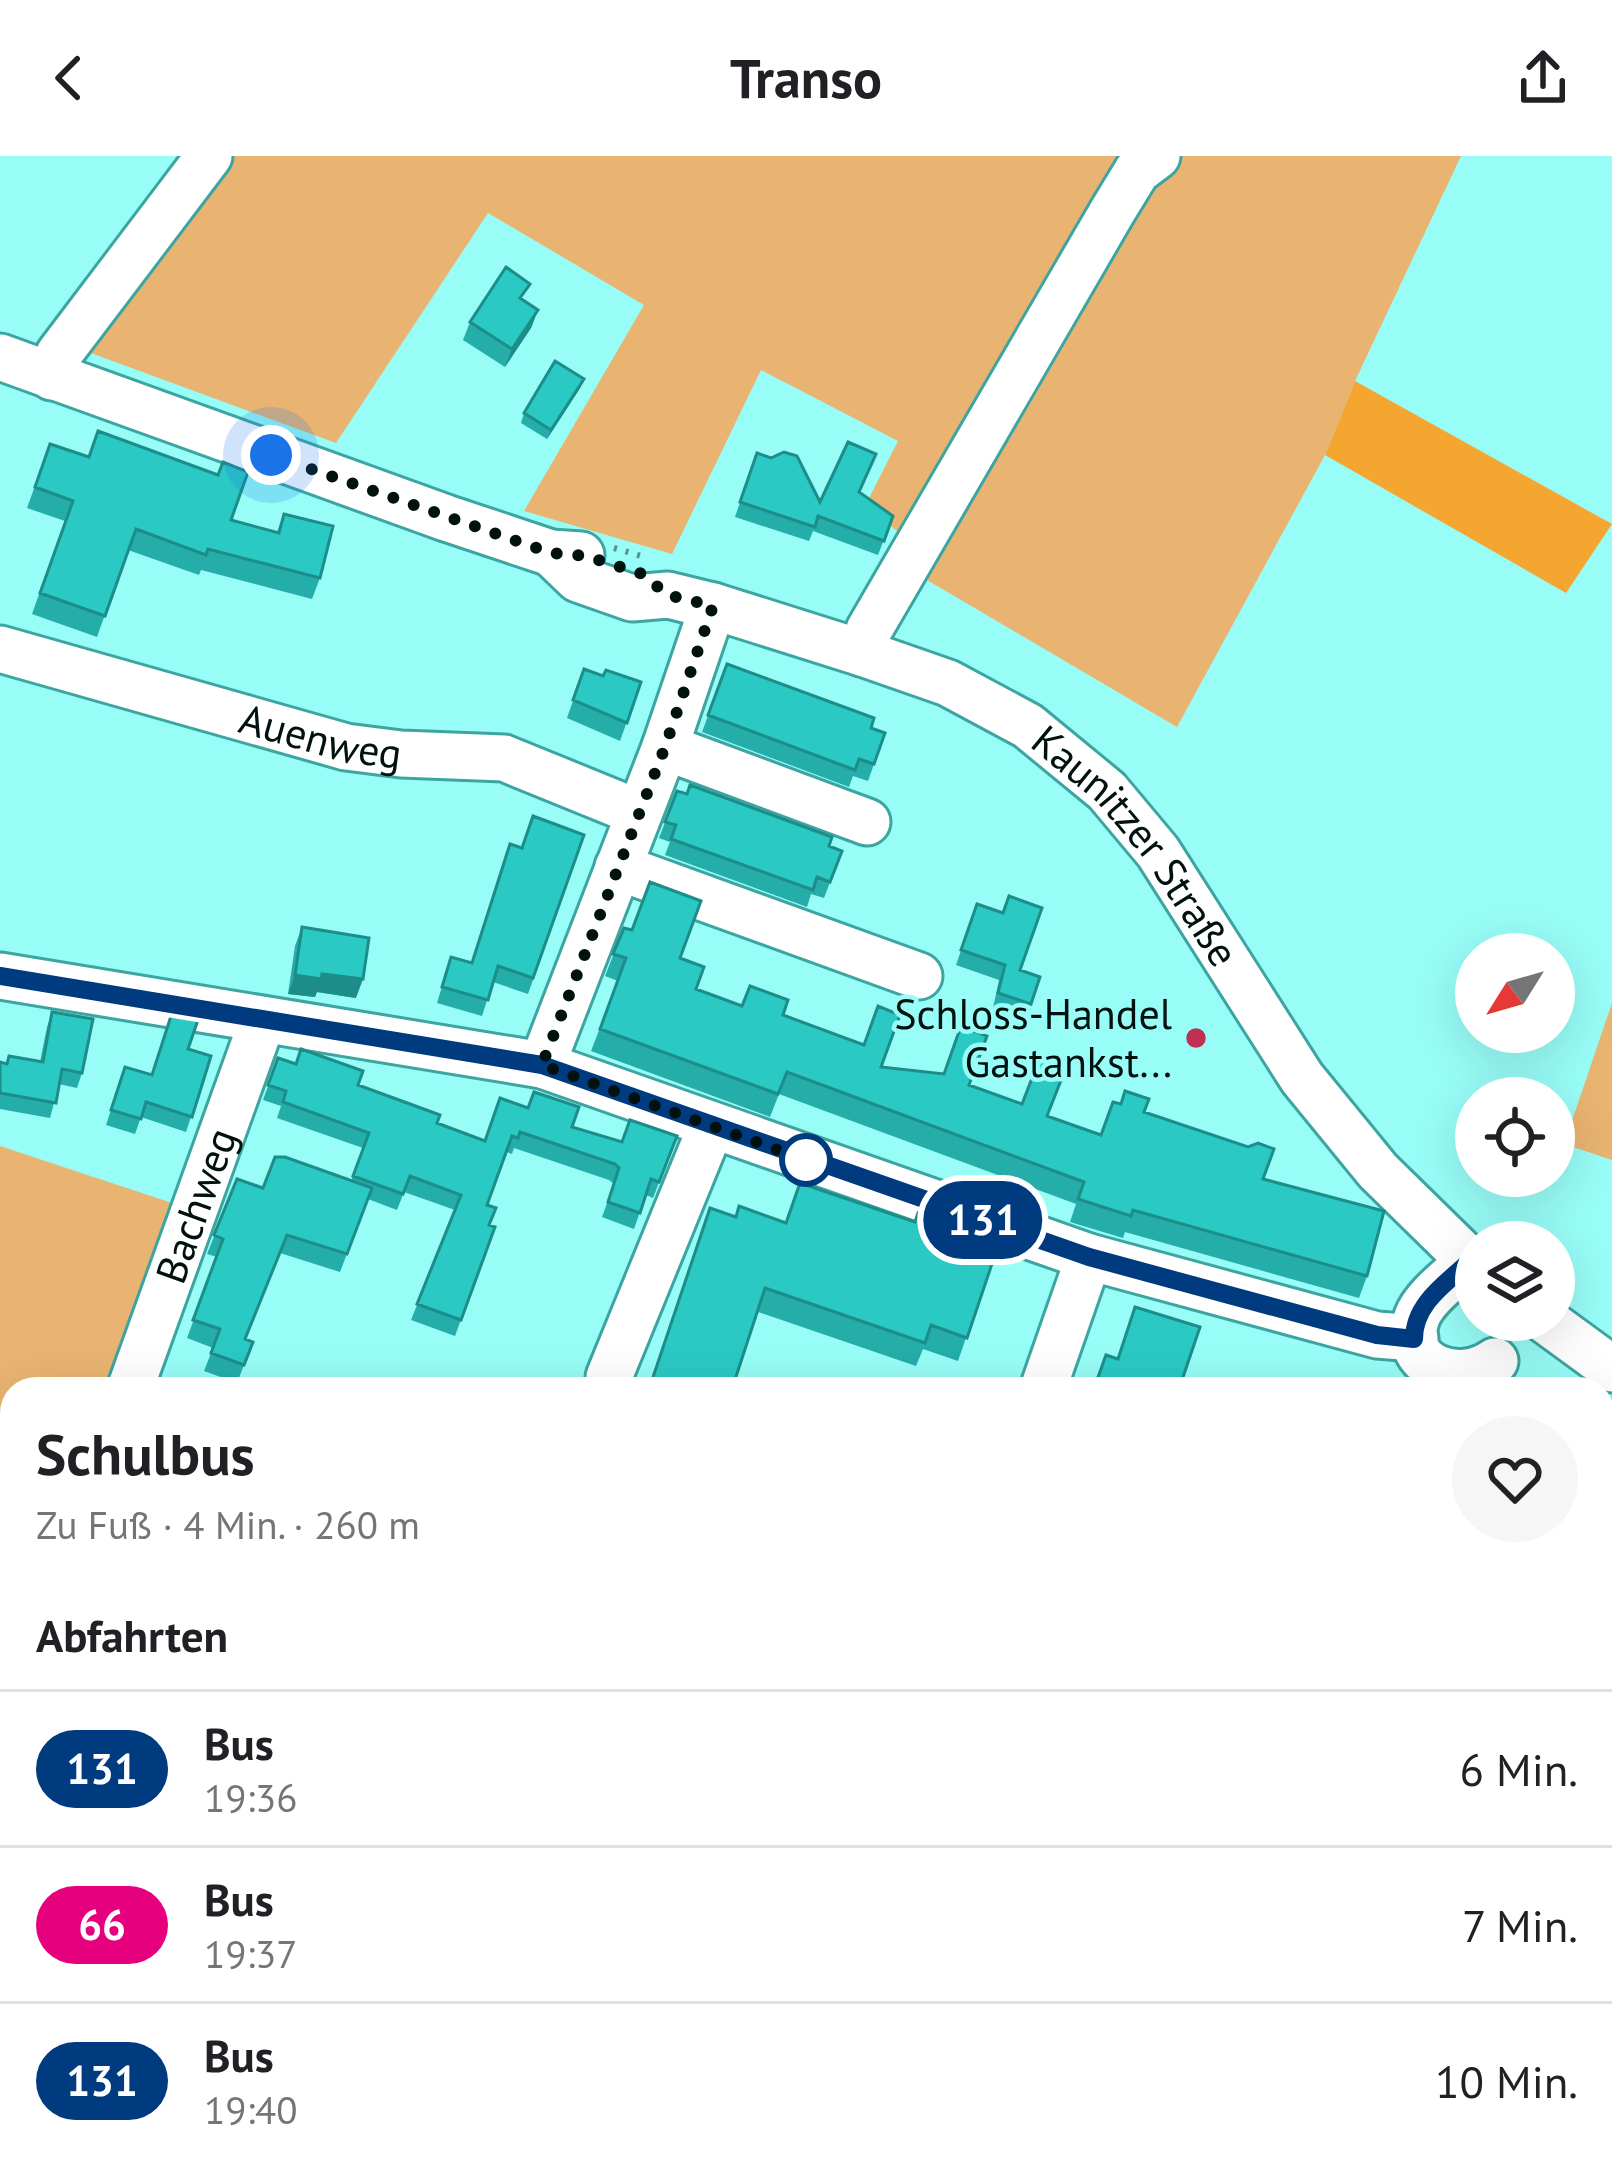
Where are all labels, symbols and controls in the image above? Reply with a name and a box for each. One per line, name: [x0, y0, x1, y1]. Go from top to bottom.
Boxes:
text: Transo: [730, 43, 882, 113]
icon: back: [36, 45, 102, 111]
icon: share: [1510, 45, 1576, 111]
your location: [241, 425, 301, 485]
street label: Auenweg: [233, 690, 405, 781]
street label: Kaunitzer Straße: [1021, 713, 1252, 977]
north arrow: [1455, 933, 1575, 1053]
map controls: [1455, 933, 1575, 1341]
place label: Schloss-Handel Gastankst...: [894, 986, 1172, 1089]
marker: Schloss-Handel Gastankst...: [1183, 1025, 1209, 1051]
button: locate: [1455, 1077, 1575, 1197]
street label: Bachweg: [142, 1120, 249, 1290]
unlabelled marker: [781, 1135, 831, 1185]
line badge: 131: [914, 1181, 1052, 1259]
text: 131: [947, 1192, 1019, 1247]
button: layers: [1455, 1221, 1575, 1341]
button: heart: [1452, 1416, 1578, 1542]
text: Schulbus: [36, 1417, 255, 1491]
text: Zu Fuß · 4 Min. · 260 m: [36, 1499, 420, 1550]
text: Abfahrten: [36, 1606, 228, 1664]
text: Bus: [204, 1714, 274, 1772]
text: 6 Min.: [1460, 1740, 1578, 1798]
text: 131: [66, 1741, 138, 1796]
text: 19:36: [204, 1772, 298, 1823]
text: Bus: [204, 1870, 274, 1928]
text: 7 Min.: [1462, 1896, 1578, 1954]
text: 66: [78, 1897, 126, 1952]
text: 19:37: [204, 1928, 298, 1979]
text: Bus: [204, 2026, 274, 2084]
text: 10 Min.: [1435, 2052, 1578, 2110]
text: 131: [66, 2053, 138, 2108]
text: 19:40: [204, 2084, 298, 2135]

